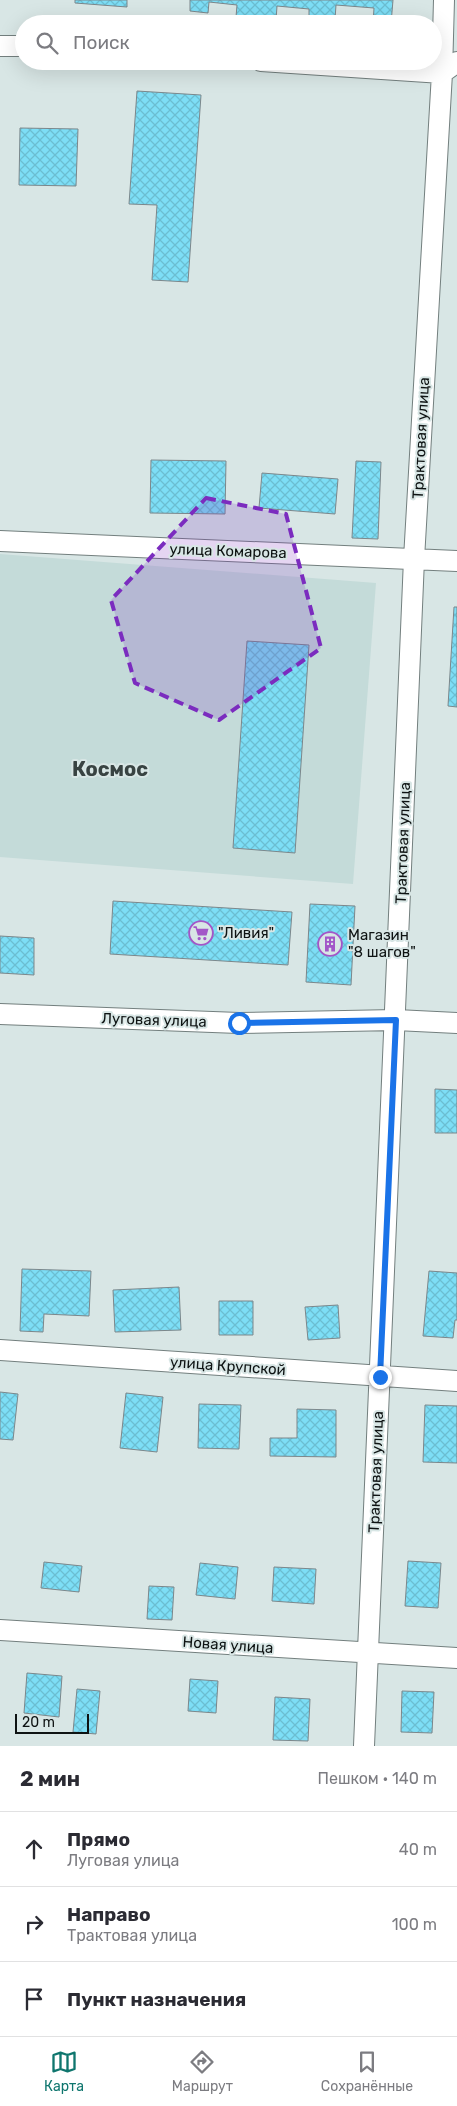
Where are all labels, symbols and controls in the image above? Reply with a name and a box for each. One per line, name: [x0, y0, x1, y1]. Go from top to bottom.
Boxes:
search box: [15, 15, 442, 70]
icon: search: [33, 29, 61, 57]
text: Поиск: [73, 31, 130, 54]
street label: Трактовая улица: [409, 377, 433, 499]
street label: улица Комарова: [169, 540, 287, 562]
district label: Космос: [72, 757, 148, 781]
street label: Трактовая улица: [392, 782, 414, 904]
supermarket icon: "Ливия": [188, 920, 214, 946]
place label: "Ливия": [218, 924, 274, 942]
place label: Магазин "8 шагов": [348, 926, 416, 961]
building icon: Магазин "8 шагов": [317, 931, 343, 957]
street label: Луговая улица: [101, 1009, 207, 1031]
route start: [228, 1012, 251, 1035]
street label: улица Крупской: [170, 1353, 286, 1379]
route end: [369, 1366, 392, 1389]
street label: Трактовая улица: [365, 1411, 387, 1533]
street label: Новая улица: [182, 1633, 274, 1657]
scale bar: [15, 1711, 89, 1734]
text: 20 m: [22, 1714, 55, 1731]
text: 2 мин: [20, 1766, 80, 1791]
text: Пешком · 140 m: [318, 1769, 437, 1788]
text: Прямо: [67, 1828, 130, 1851]
icon: ahead: [20, 1835, 48, 1863]
text: 40 m: [399, 1840, 437, 1859]
text: Луговая улица: [67, 1851, 179, 1870]
text: Направо: [67, 1903, 151, 1926]
icon: right: [20, 1910, 48, 1938]
text: 100 m: [392, 1915, 437, 1934]
text: Трактовая улица: [67, 1926, 197, 1945]
icon: arrive: [20, 1985, 48, 2013]
text: Пункт назначения: [67, 1988, 246, 2011]
tab: Карта: [44, 2048, 84, 2095]
tab: Маршрут: [172, 2048, 233, 2095]
tab: Сохранённые: [321, 2048, 413, 2095]

